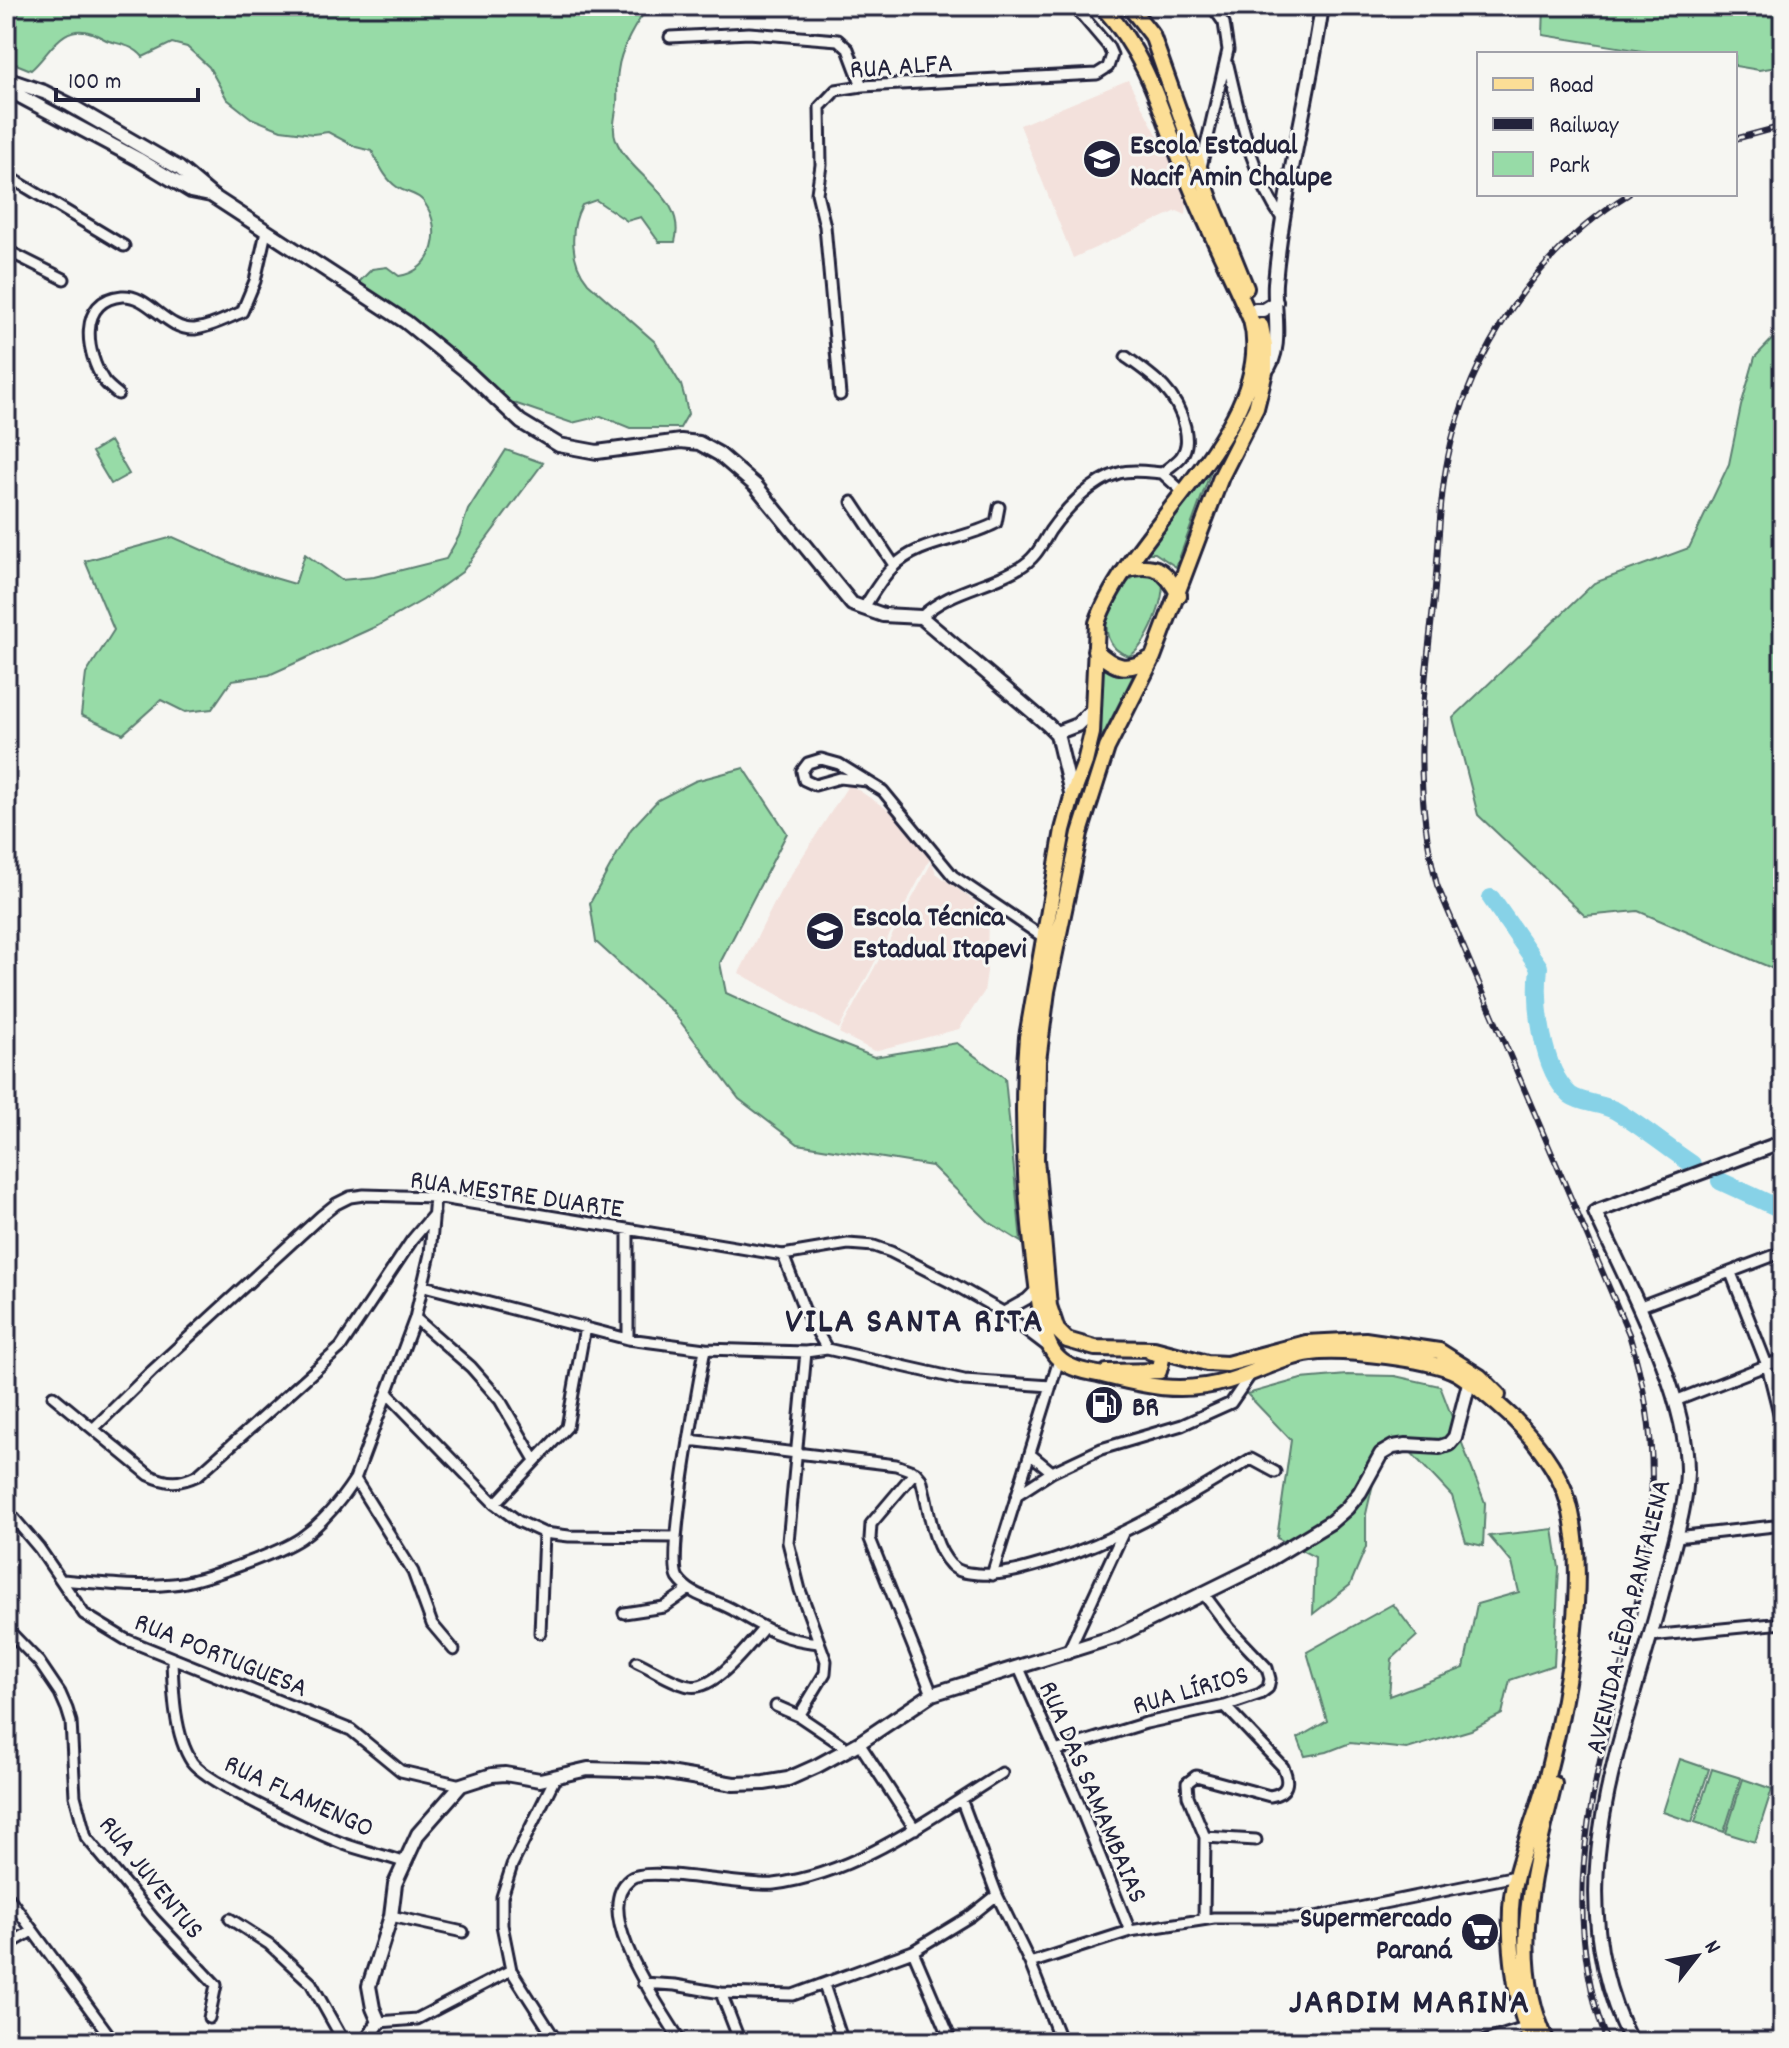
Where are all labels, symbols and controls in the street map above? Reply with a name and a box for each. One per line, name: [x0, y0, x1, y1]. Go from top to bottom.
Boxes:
street label: RUA ALFA: [848, 45, 954, 93]
scale bar: [56, 52, 198, 102]
legend: [1477, 52, 1737, 196]
text: 100 m: [68, 66, 121, 100]
text: Road: [1549, 70, 1594, 104]
text: Railway: [1549, 110, 1620, 144]
place label: Escola Estadual Nacif Amin Chalupe: [1130, 128, 1332, 200]
school or university icon: Escola Estadual Nacif Amin Chalupe: [1081, 138, 1123, 180]
text: Park: [1549, 150, 1590, 184]
place label: Escola Técnica Estadual Itapevi: [853, 900, 1027, 972]
school or university icon: Escola Técnica Estadual Itapevi: [804, 910, 846, 952]
street label: RUA MESTRE DUARTE: [407, 1162, 626, 1232]
district label: VILA SANTA RITA: [785, 1298, 1045, 1350]
fuel station icon: BR: [1083, 1384, 1125, 1426]
place label: BR: [1132, 1390, 1159, 1430]
street label: AVENIDA LÊDA PANTALENA: [1577, 1476, 1684, 1759]
street label: RUA PORTUGUESA: [127, 1605, 313, 1711]
street label: RUA LÍRIOS: [1129, 1657, 1254, 1728]
street label: RUA DAS SAMAMBAIAS: [1025, 1676, 1155, 1910]
street label: RUA FLAMENGO: [216, 1746, 379, 1851]
street label: RUA JUVENTUS: [87, 1808, 212, 1950]
place label: Supermercado Paraná: [1300, 1901, 1453, 1973]
supermarket icon: Supermercado Paraná: [1459, 1911, 1501, 1953]
north arrow: [1657, 1916, 1737, 1996]
text: N: [1695, 1935, 1727, 1960]
district label: JARDIM MARINA: [1289, 1979, 1531, 2031]

